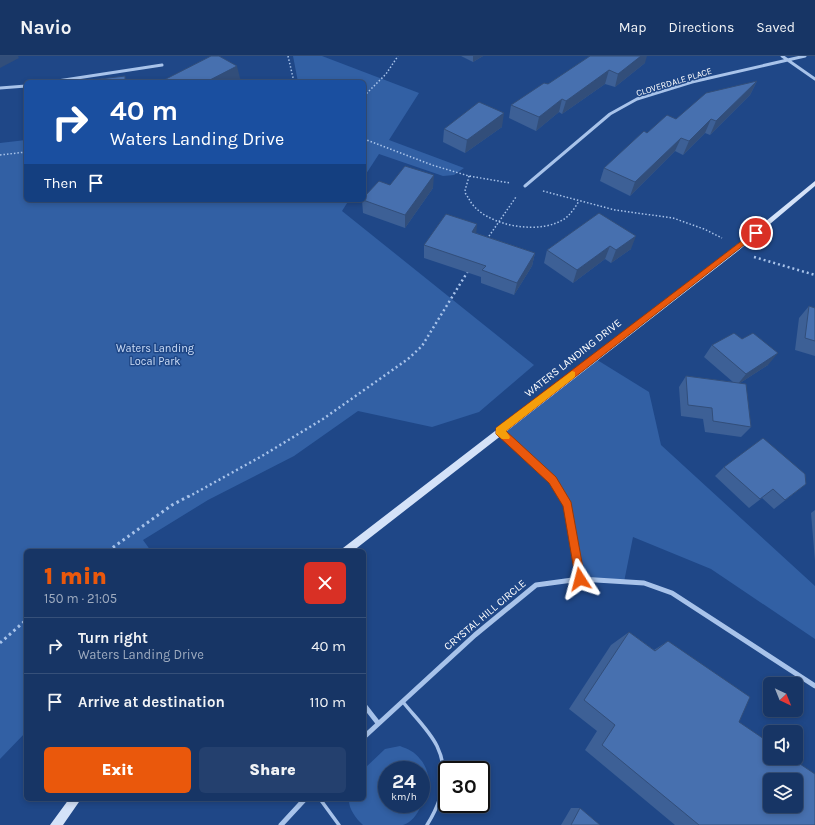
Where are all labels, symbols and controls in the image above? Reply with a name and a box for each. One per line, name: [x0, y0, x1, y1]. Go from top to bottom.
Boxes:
text: Navio: [20, 17, 72, 39]
text: Map: [619, 19, 647, 36]
text: Directions: [669, 19, 734, 36]
text: Saved: [756, 19, 795, 36]
street label: CLOVERDALE PLACE: [635, 66, 713, 98]
text: 40 m: [110, 94, 178, 127]
icon: right: [44, 96, 96, 148]
text: Waters Landing Drive: [110, 128, 284, 150]
icon: arrive: [85, 172, 107, 194]
text: Then: [44, 174, 77, 192]
pin: [739, 216, 773, 250]
icon: arrive: [745, 222, 767, 244]
street label: WATERS LANDING DRIVE: [522, 316, 624, 400]
park label: Waters Landing Local Park: [116, 342, 195, 368]
position arrow: [559, 558, 601, 600]
text: 1 min: [44, 562, 107, 590]
button: close: [304, 562, 346, 604]
street label: CRYSTAL HILL CIRCLE: [441, 577, 529, 653]
text: 150 m · 21:05: [44, 591, 117, 606]
text: Turn right: [78, 629, 148, 647]
icon: right: [44, 635, 66, 657]
text: 40 m: [311, 637, 346, 655]
text: Waters Landing Drive: [78, 647, 204, 662]
north arrow: [763, 677, 803, 717]
map controls: [763, 677, 803, 813]
icon: arrive: [44, 691, 66, 713]
text: Arrive at destination: [78, 693, 225, 711]
text: 110 m: [310, 693, 346, 711]
button: sound: [763, 725, 803, 765]
button: Exit: [44, 747, 191, 793]
button: Share: [199, 747, 346, 793]
speed limit sign: 30: [438, 761, 490, 813]
text: 24: [392, 770, 416, 793]
button: layers: [763, 773, 803, 813]
text: km/h: [391, 791, 417, 803]

